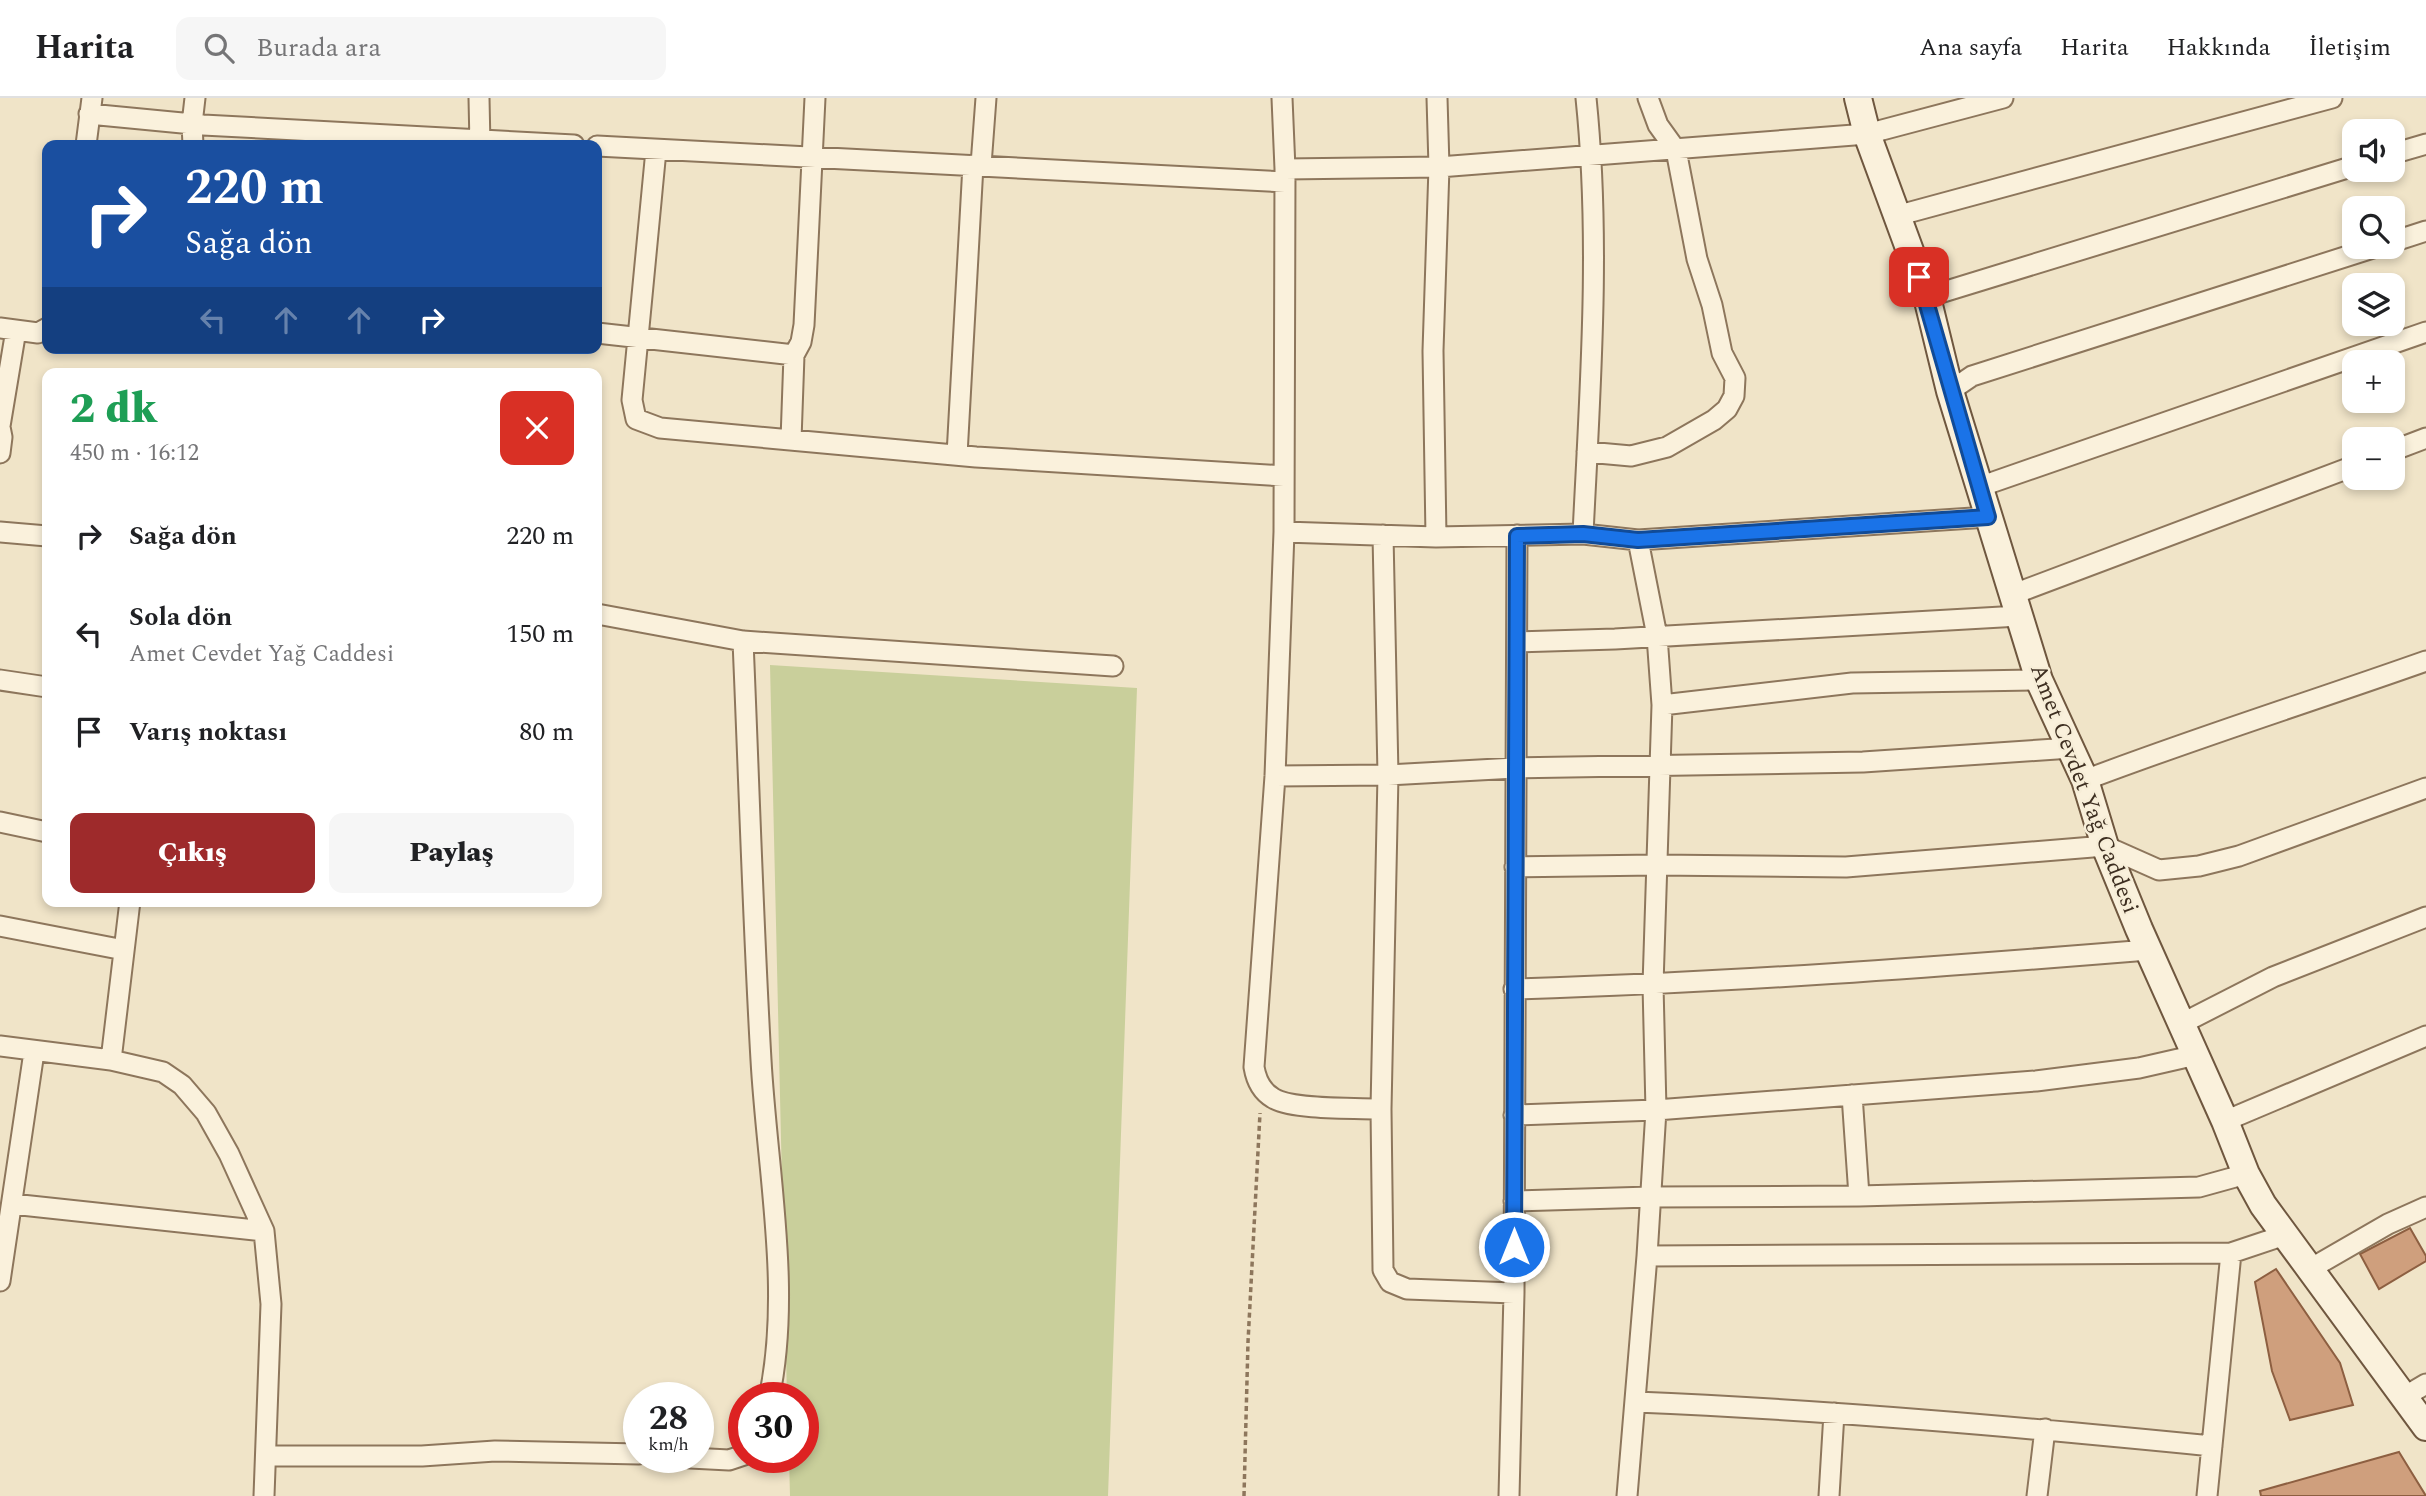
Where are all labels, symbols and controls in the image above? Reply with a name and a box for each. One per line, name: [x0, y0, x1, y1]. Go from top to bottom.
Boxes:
search box: [176, 17, 666, 80]
text: Harita: [35, 23, 134, 73]
text: Burada ara: [256, 28, 381, 68]
icon: search: [200, 29, 238, 67]
text: Ana sayfa: [1919, 30, 2022, 66]
text: Harita: [2060, 30, 2129, 66]
text: Hakkında: [2167, 30, 2270, 66]
text: İletişim: [2308, 30, 2391, 66]
map controls: [2342, 119, 2405, 490]
button: sound: [2342, 119, 2405, 182]
text: 220 m: [185, 151, 324, 226]
icon: right: [70, 168, 161, 259]
button: search: [2342, 196, 2405, 259]
text: Sağa dön: [185, 219, 313, 268]
pin: [1889, 247, 1949, 307]
icon: arrive: [1900, 258, 1938, 296]
button: layers: [2342, 273, 2405, 336]
icon: left: [194, 301, 232, 339]
icon: ahead: [267, 301, 305, 339]
icon: ahead: [340, 301, 378, 339]
icon: right: [413, 301, 451, 339]
button: +: [2342, 350, 2405, 413]
text: 2 dk: [70, 378, 157, 441]
button: close: [500, 391, 574, 465]
button: −: [2342, 427, 2405, 490]
text: 450 m · 16:12: [70, 436, 199, 471]
text: Sağa dön: [129, 516, 237, 556]
text: 220 m: [506, 516, 574, 556]
icon: right: [70, 517, 108, 555]
text: Sola dön: [129, 597, 232, 637]
text: 150 m: [506, 614, 574, 654]
icon: left: [70, 615, 108, 653]
text: Amet Cevdet Yağ Caddesi: [129, 637, 394, 672]
street label: Amet Cevdet Yağ Caddesi: [2020, 659, 2148, 919]
text: Varış noktası: [129, 712, 287, 752]
text: 80 m: [519, 712, 574, 752]
icon: arrive: [70, 713, 108, 751]
button: Çıkış: [70, 813, 315, 893]
button: Paylaş: [329, 813, 574, 893]
position arrow: [1477, 1210, 1551, 1284]
speed limit sign: 30: [728, 1382, 819, 1473]
text: 28: [649, 1392, 688, 1445]
text: km/h: [648, 1431, 689, 1458]

